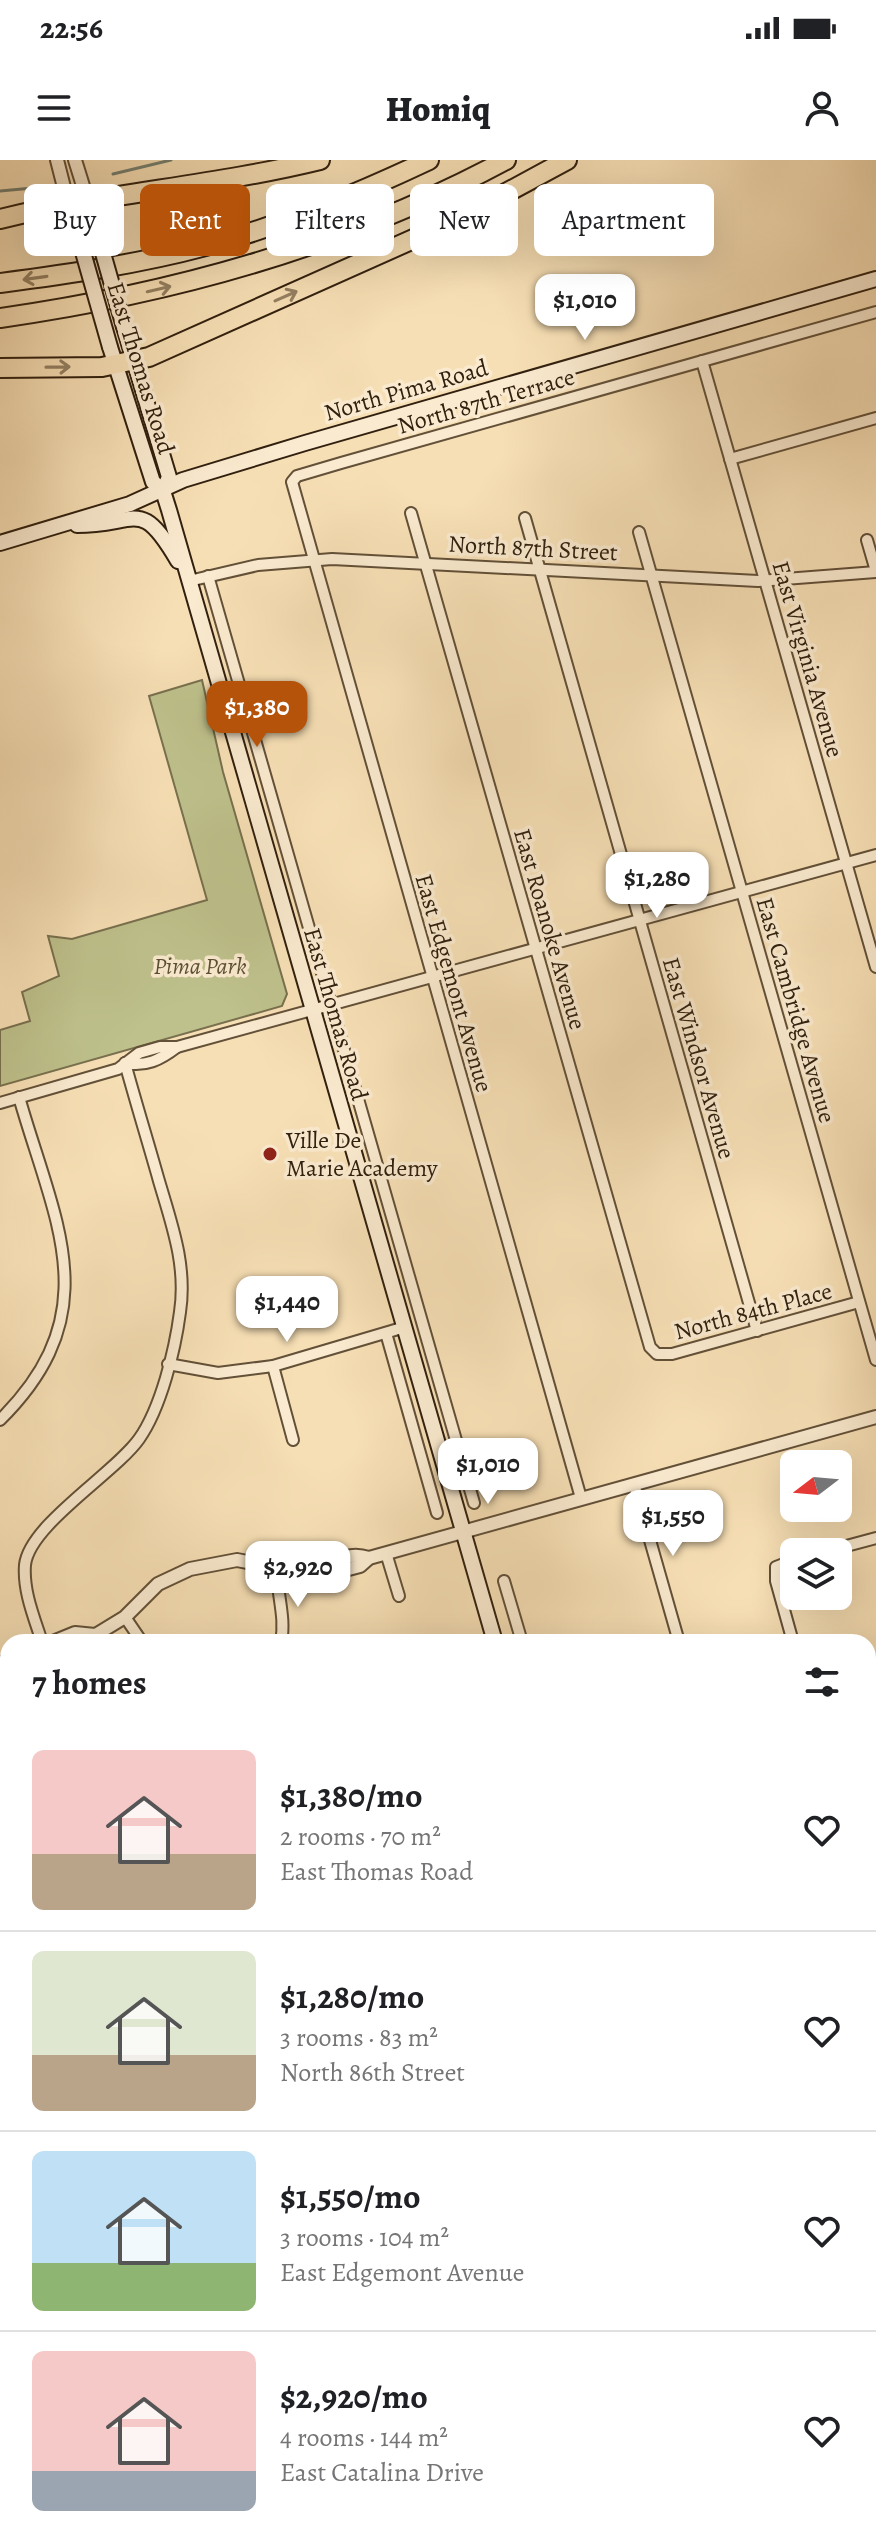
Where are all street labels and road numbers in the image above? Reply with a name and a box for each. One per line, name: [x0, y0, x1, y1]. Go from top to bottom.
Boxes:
street label: East Thomas Road: [100, 278, 182, 458]
street label: North Pima Road: [320, 351, 492, 429]
street label: North 87th Terrace: [394, 360, 578, 442]
street label: North 87th Street: [447, 528, 619, 568]
street label: East Virginia Avenue: [765, 557, 851, 761]
street label: East Roanoke Avenue: [506, 825, 594, 1033]
street label: East Edgemont Avenue: [408, 870, 500, 1096]
street label: East Cambridge Avenue: [748, 893, 844, 1127]
street label: East Thomas Road: [296, 924, 376, 1104]
street label: East Windsor Avenue: [655, 953, 743, 1163]
street label: North 84th Place: [670, 1275, 836, 1347]

